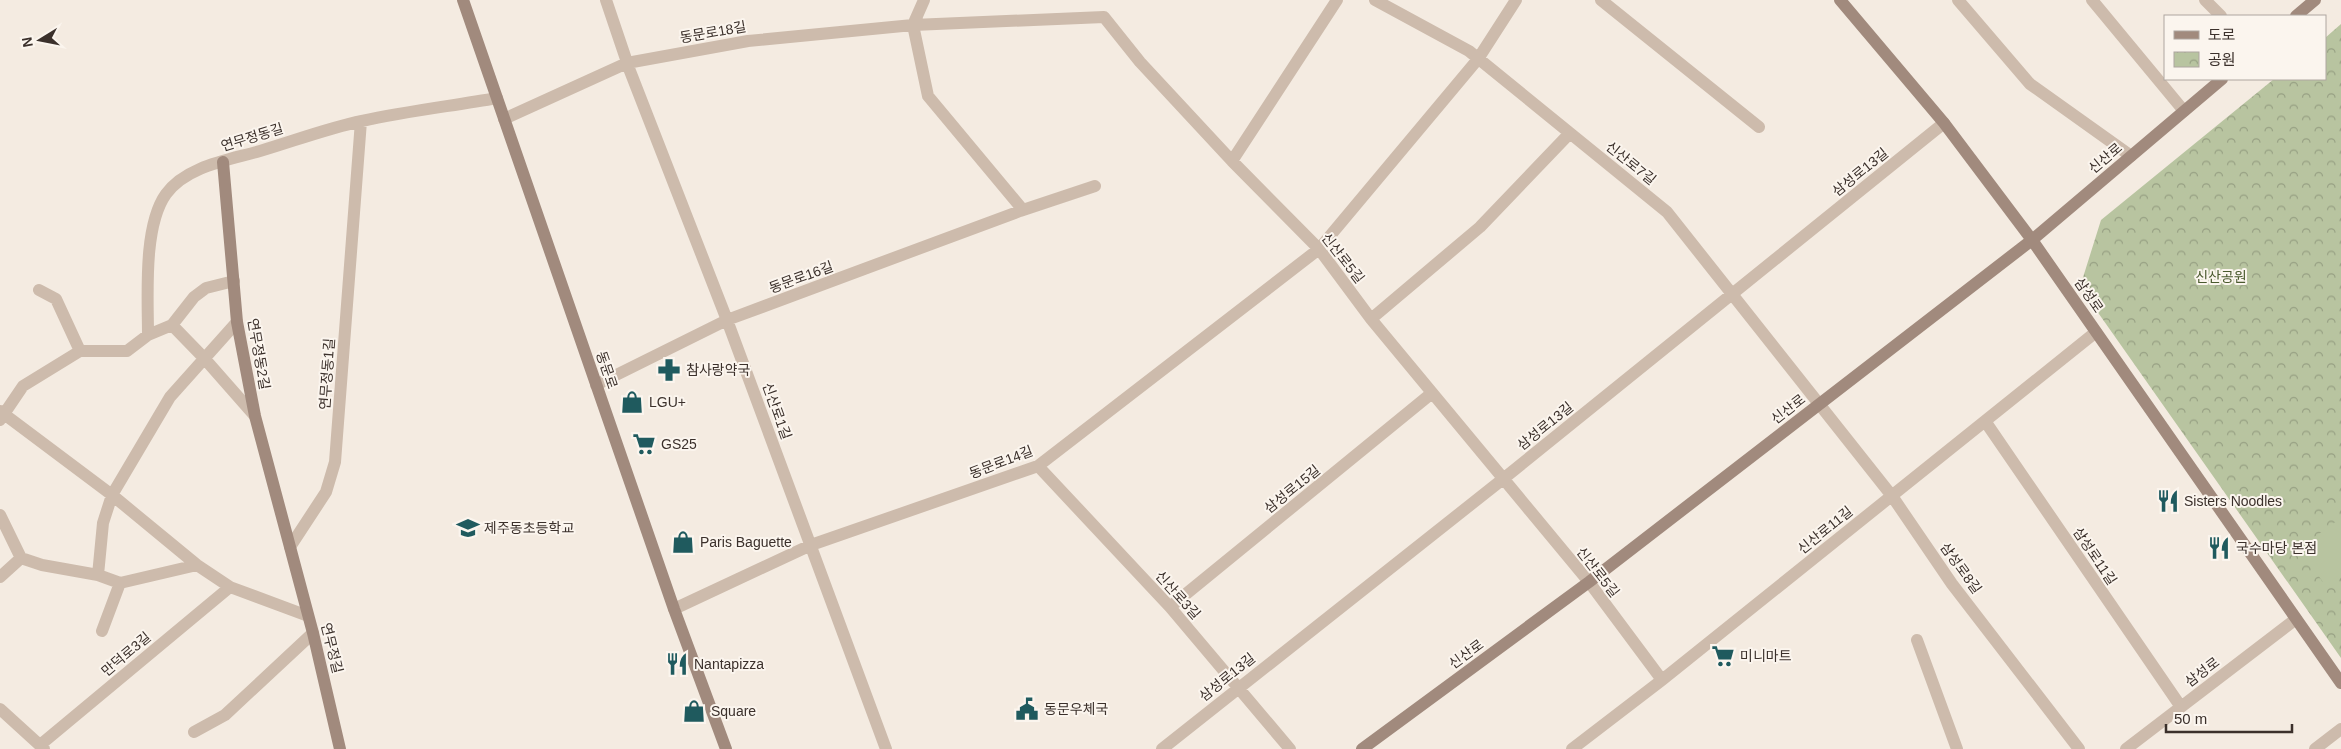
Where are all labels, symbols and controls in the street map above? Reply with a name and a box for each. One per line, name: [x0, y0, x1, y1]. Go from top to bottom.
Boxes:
north arrow: [15, 15, 65, 65]
legend: [2164, 15, 2326, 80]
street label: 동문로18길: [679, 18, 747, 46]
text: 도로: [2208, 26, 2236, 43]
text: N: [18, 36, 36, 49]
text: 공원: [2208, 51, 2236, 68]
street label: 연무정동길: [219, 120, 285, 154]
street label: 신산로7길: [1603, 138, 1659, 188]
street label: 신산로: [2085, 139, 2125, 177]
street label: 삼성로13길: [1829, 145, 1891, 199]
street label: 신산로5길: [1318, 230, 1368, 286]
street label: 동문로16길: [767, 258, 835, 296]
park label: 신산공원: [2195, 269, 2247, 285]
street label: 삼성로: [2071, 275, 2107, 316]
street label: 연무정동2길: [245, 317, 273, 391]
street label: 연무정동1길: [317, 337, 337, 411]
street label: 동문로: [593, 349, 621, 391]
pharmacy icon: 참사랑약국: [656, 357, 682, 383]
place label: 참사랑약국: [686, 362, 751, 378]
street label: 신산로1길: [759, 380, 795, 442]
shop icon: LGU+: [619, 389, 645, 415]
street label: 신산로: [1768, 391, 1808, 427]
place label: LGU+: [649, 394, 686, 410]
street label: 삼성로13길: [1514, 399, 1576, 453]
supermarket icon: GS25: [631, 431, 657, 457]
place label: GS25: [661, 436, 697, 452]
street label: 동문로14길: [967, 443, 1035, 481]
street label: 삼성로15길: [1261, 462, 1323, 516]
restaurant icon: Sisters Noodles: [2155, 488, 2181, 514]
place label: Sisters Noodles: [2184, 493, 2282, 509]
street label: 신산로11길: [1794, 503, 1856, 557]
school or university icon: 제주동초등학교: [455, 515, 481, 541]
place label: 제주동초등학교: [484, 520, 574, 536]
street label: 삼성로11길: [2070, 524, 2120, 588]
shop icon: Paris Baguette: [670, 529, 696, 555]
place label: Paris Baguette: [700, 534, 792, 550]
restaurant icon: 국수마당 본점: [2206, 535, 2232, 561]
street label: 삼성로8길: [1937, 539, 1985, 597]
place label: 국수마당 본점: [2236, 540, 2317, 556]
street label: 신산로5길: [1573, 544, 1623, 600]
street label: 신산로3길: [1152, 568, 1204, 622]
street label: 연무정길: [318, 621, 346, 675]
street label: 만덕로3길: [98, 629, 154, 679]
street label: 신산로: [1446, 636, 1486, 672]
supermarket icon: 미니마트: [1710, 643, 1736, 669]
place label: 미니마트: [1740, 648, 1792, 664]
street label: 삼성로13길: [1196, 650, 1258, 704]
restaurant icon: Nantapizza: [664, 651, 690, 677]
street label: 삼성로: [2182, 654, 2222, 690]
place label: Nantapizza: [694, 656, 764, 672]
public building icon: 동문우체국: [1014, 696, 1040, 722]
shop icon: Square: [681, 698, 707, 724]
place label: 동문우체국: [1044, 701, 1109, 717]
scale bar: [2166, 702, 2292, 734]
place label: Square: [711, 703, 756, 719]
text: 50 m: [2174, 710, 2207, 727]

